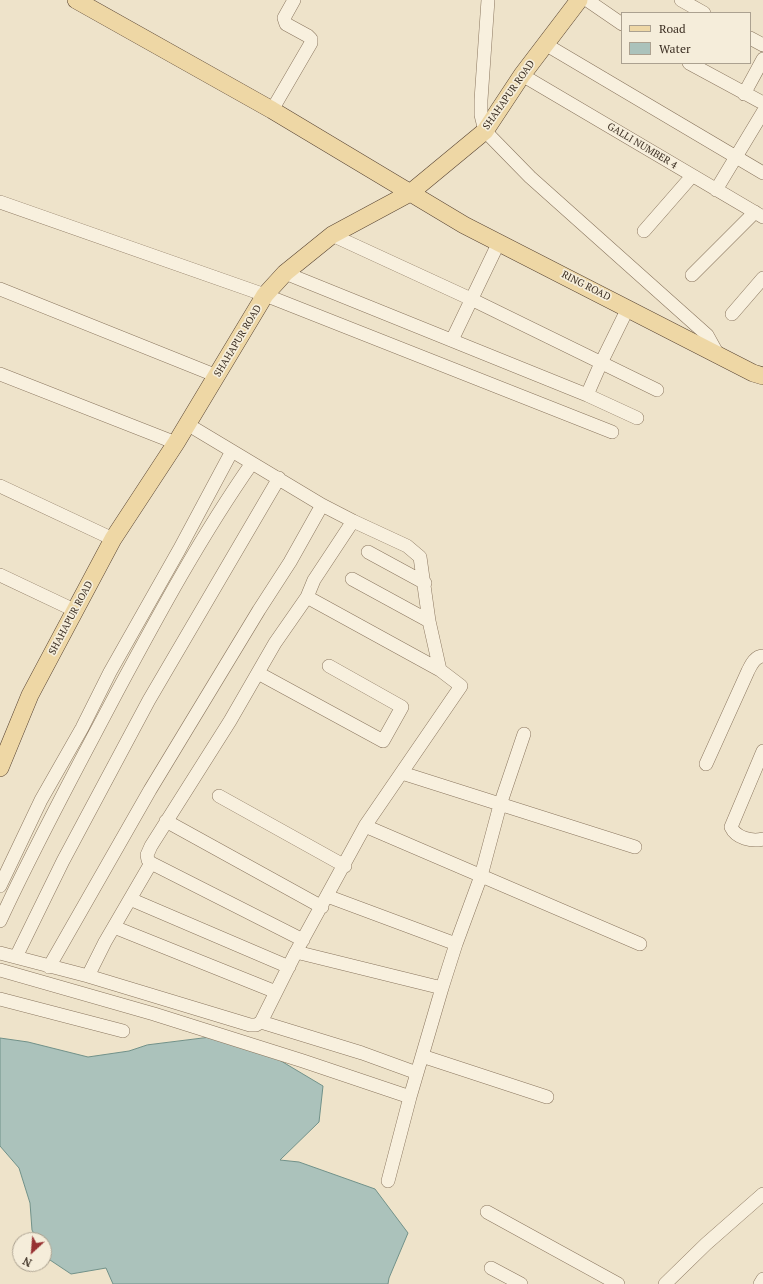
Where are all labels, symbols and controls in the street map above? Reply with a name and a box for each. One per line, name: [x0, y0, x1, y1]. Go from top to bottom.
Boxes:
legend: [621, 12, 751, 64]
text: Road: [659, 21, 686, 36]
text: Water: [659, 41, 691, 56]
street label: SHAHAPUR ROAD: [481, 58, 537, 132]
street label: GALLI NUMBER 4: [605, 120, 679, 172]
street label: RING ROAD: [560, 269, 612, 303]
street label: SHAHAPUR ROAD: [212, 303, 264, 379]
street label: SHAHAPUR ROAD: [46, 579, 96, 657]
north arrow: [12, 1232, 52, 1272]
text: N: [20, 1254, 34, 1270]

